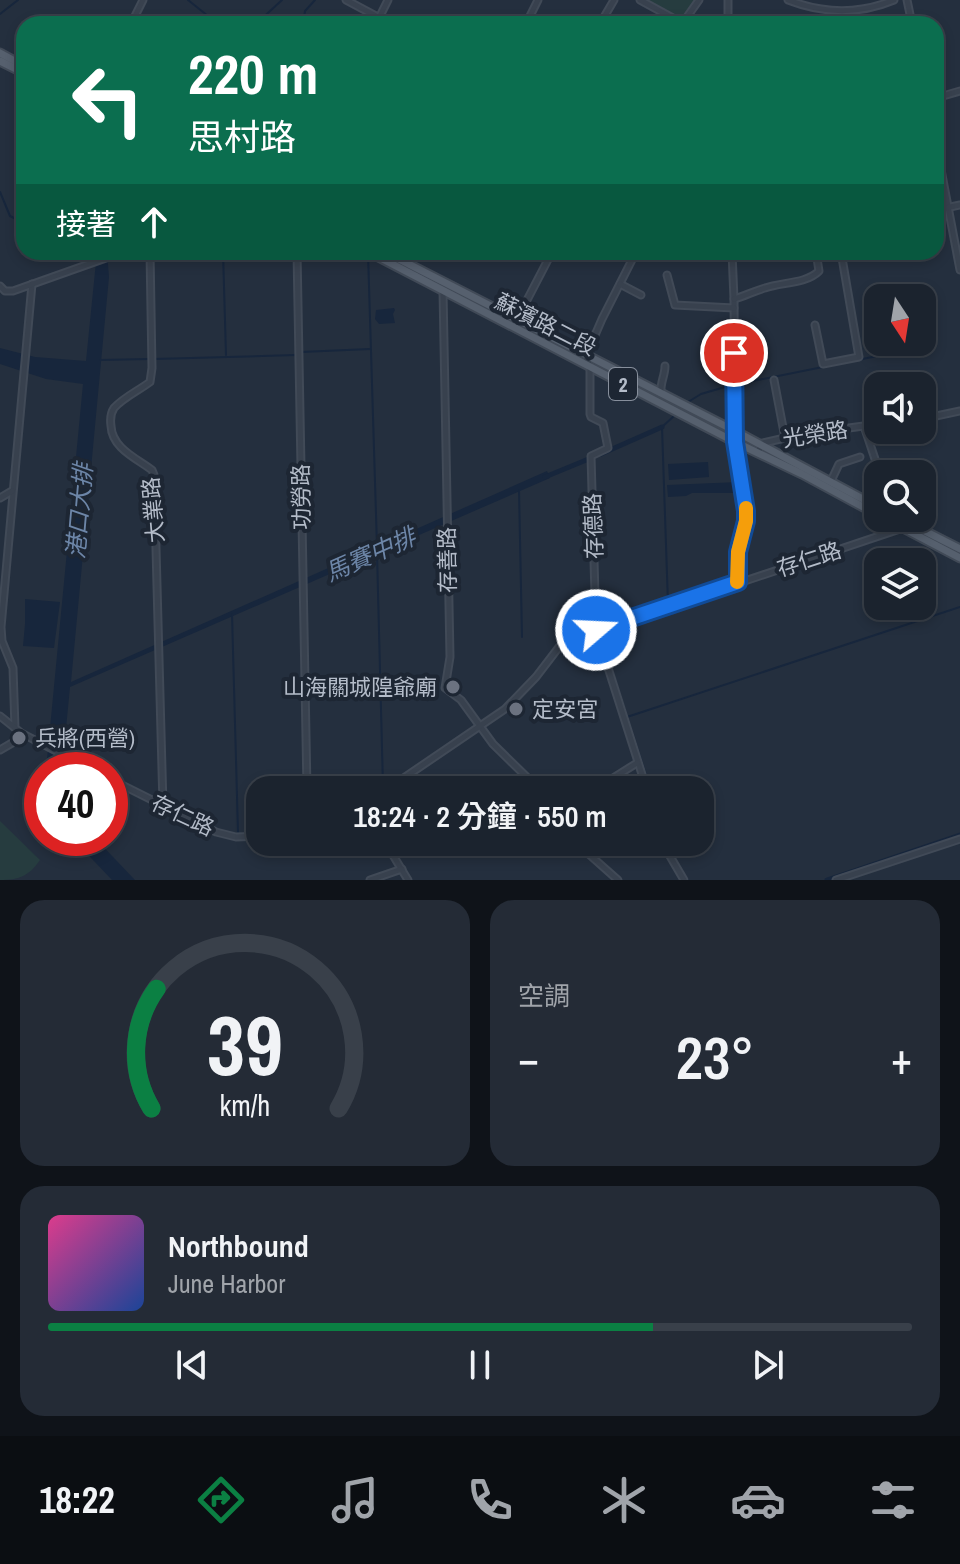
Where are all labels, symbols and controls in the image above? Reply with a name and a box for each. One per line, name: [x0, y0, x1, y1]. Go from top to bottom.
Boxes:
text: 220 m: [188, 36, 318, 111]
icon: left: [56, 48, 160, 152]
text: 思村路: [188, 113, 296, 161]
icon: ahead: [132, 200, 176, 244]
text: 接著: [56, 204, 116, 244]
north arrow: [864, 284, 936, 356]
map controls: [864, 284, 936, 620]
street label: 蘇濱路二段: [490, 286, 602, 362]
pin: [700, 319, 768, 387]
icon: arrive: [712, 331, 756, 375]
road number: 2: [609, 368, 637, 400]
button: sound: [864, 372, 936, 444]
street label: 光榮路: [780, 414, 850, 454]
water label: 港口大排: [59, 459, 99, 560]
button: search: [864, 460, 936, 532]
street label: 功勞路: [285, 464, 317, 530]
street label: 大業路: [135, 476, 171, 544]
street label: 存德路: [577, 492, 609, 560]
water label: 馬賽中排: [320, 519, 423, 588]
street label: 存善路: [431, 527, 463, 593]
street label: 存仁路: [773, 535, 845, 583]
button: layers: [864, 548, 936, 620]
position arrow: [554, 588, 638, 672]
place label: 山海關城隍爺廟: [283, 672, 437, 702]
marker: 山海關城隍爺廟: [444, 678, 462, 696]
place label: 定安宮: [532, 694, 598, 724]
marker: 定安宮: [507, 700, 525, 718]
place label: 兵將(西營): [35, 723, 135, 753]
marker: 兵將(西營): [10, 729, 28, 747]
speed limit sign: 40: [24, 752, 128, 856]
street label: 存仁路: [147, 787, 219, 843]
text: 18:24 · 2 分鐘 · 550 m: [353, 796, 607, 836]
text: 空調: [518, 978, 570, 1013]
text: 39: [207, 989, 283, 1101]
text: 23°: [676, 1017, 754, 1098]
text: −: [518, 1028, 539, 1088]
text: +: [891, 1028, 912, 1088]
text: km/h: [220, 1086, 270, 1125]
text: Northbound: [168, 1226, 309, 1266]
text: June Harbor: [168, 1266, 285, 1301]
icon: previous: [170, 1343, 214, 1387]
icon: pause: [458, 1343, 502, 1387]
icon: next: [746, 1343, 790, 1387]
icon: directions: [193, 1472, 249, 1528]
icon: music: [327, 1472, 383, 1528]
icon: phone: [462, 1472, 518, 1528]
icon: climate: [596, 1472, 652, 1528]
icon: car: [730, 1472, 786, 1528]
icon: filters: [865, 1472, 921, 1528]
text: 18:22: [39, 1476, 115, 1524]

